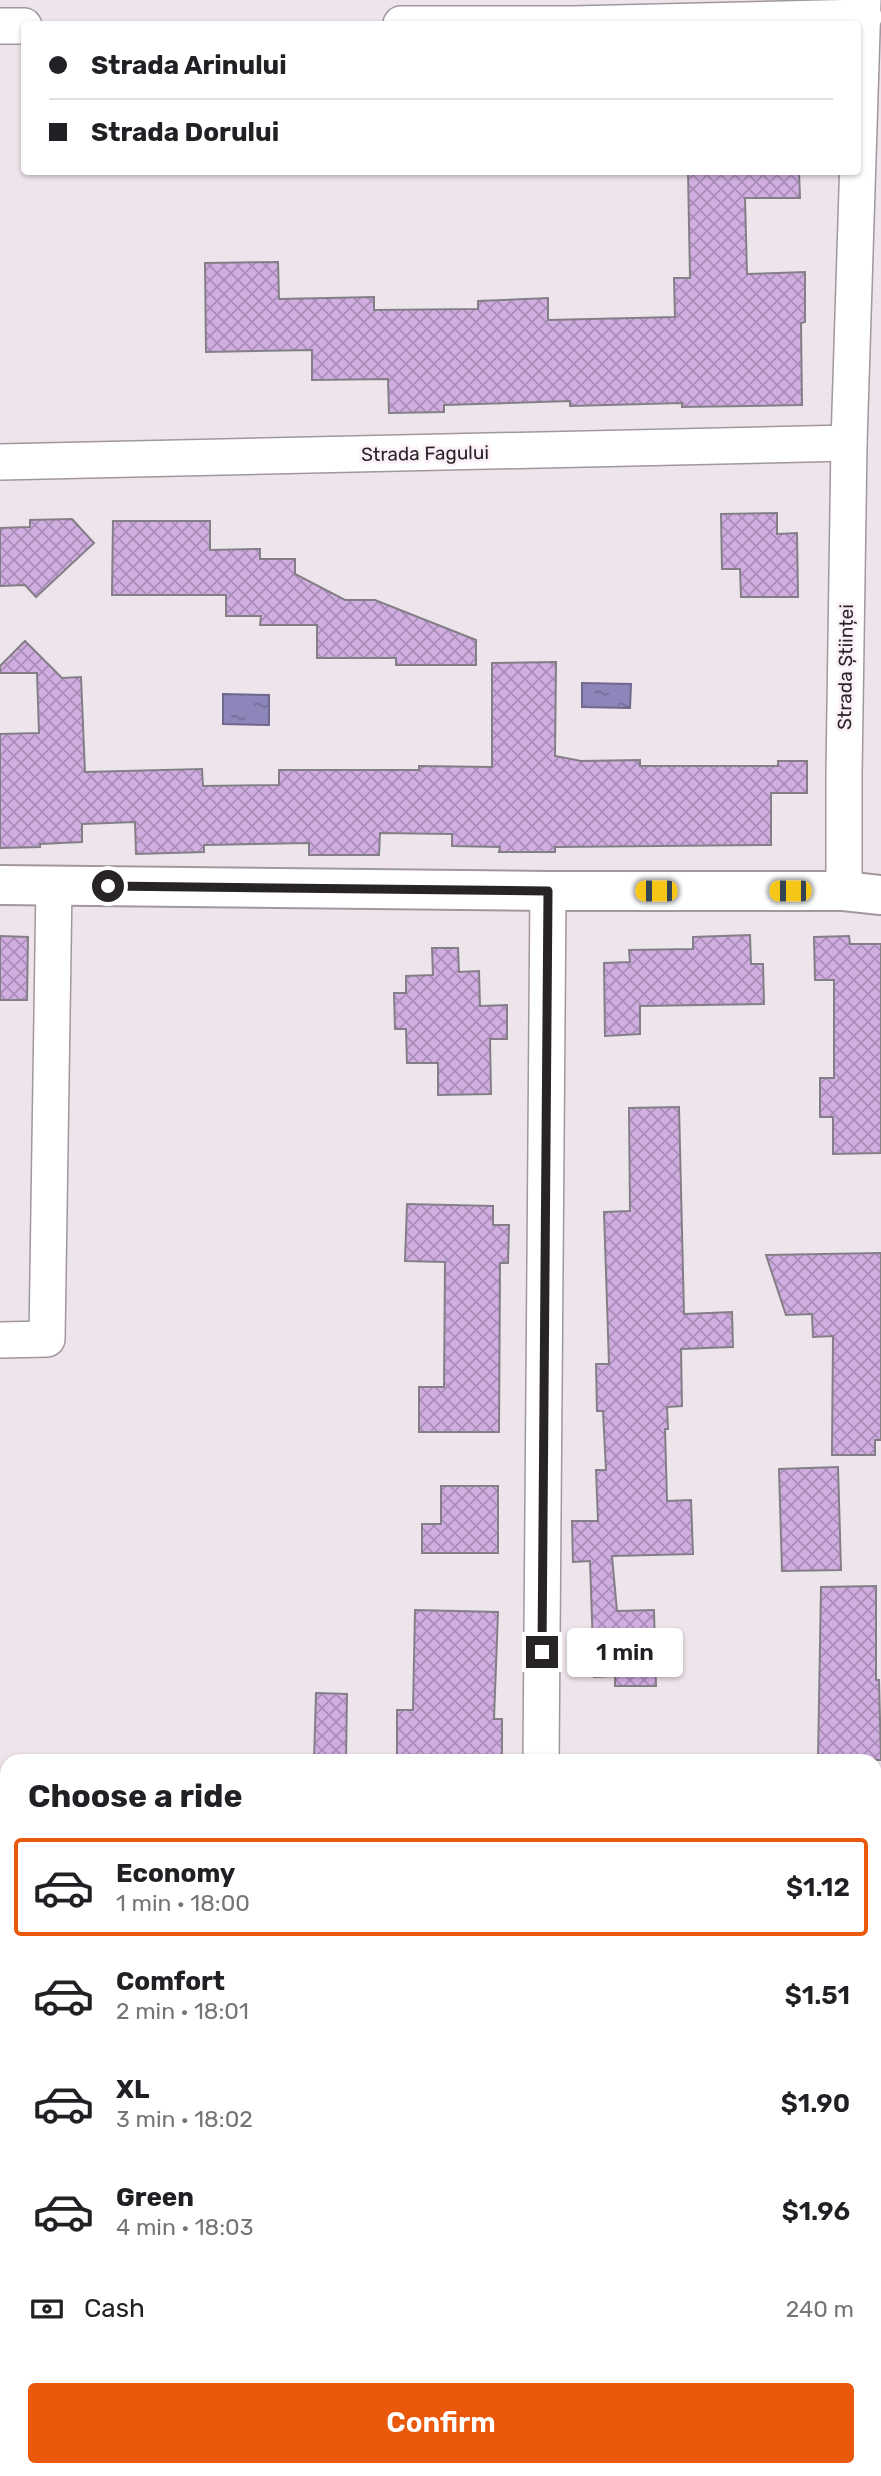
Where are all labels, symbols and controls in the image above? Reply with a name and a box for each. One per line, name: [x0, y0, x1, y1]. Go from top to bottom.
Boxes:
text: Strada Arinului: [91, 50, 287, 81]
text: Strada Dorului: [91, 117, 279, 148]
street label: Strada Fagului: [361, 441, 489, 466]
street label: Strada Științei: [833, 604, 858, 730]
route start: [92, 870, 124, 902]
car: [636, 881, 678, 902]
car: [770, 881, 812, 902]
callout: 1 min: [566, 1628, 682, 1676]
route end: [526, 1636, 558, 1668]
text: 1 min: [596, 1638, 654, 1666]
text: Choose a ride: [28, 1777, 242, 1815]
icon: car: [32, 1856, 95, 1919]
text: Economy: [116, 1858, 235, 1889]
text: $1.12: [786, 1872, 850, 1903]
text: 1 min · 18:00: [116, 1889, 250, 1917]
icon: car: [32, 1964, 95, 2027]
text: Comfort: [116, 1966, 225, 1997]
text: $1.51: [785, 1980, 850, 2011]
text: 2 min · 18:01: [116, 1997, 249, 2025]
icon: car: [32, 2072, 95, 2135]
text: XL: [116, 2074, 149, 2105]
text: $1.90: [781, 2088, 850, 2119]
text: 3 min · 18:02: [116, 2105, 253, 2133]
icon: car: [32, 2180, 95, 2243]
text: Green: [116, 2182, 194, 2213]
text: $1.96: [782, 2196, 850, 2227]
text: 4 min · 18:03: [116, 2213, 254, 2241]
icon: cash: [28, 2290, 66, 2328]
text: Cash: [84, 2293, 145, 2324]
text: 240 m: [786, 2295, 854, 2323]
button: Confirm: [28, 2383, 854, 2463]

